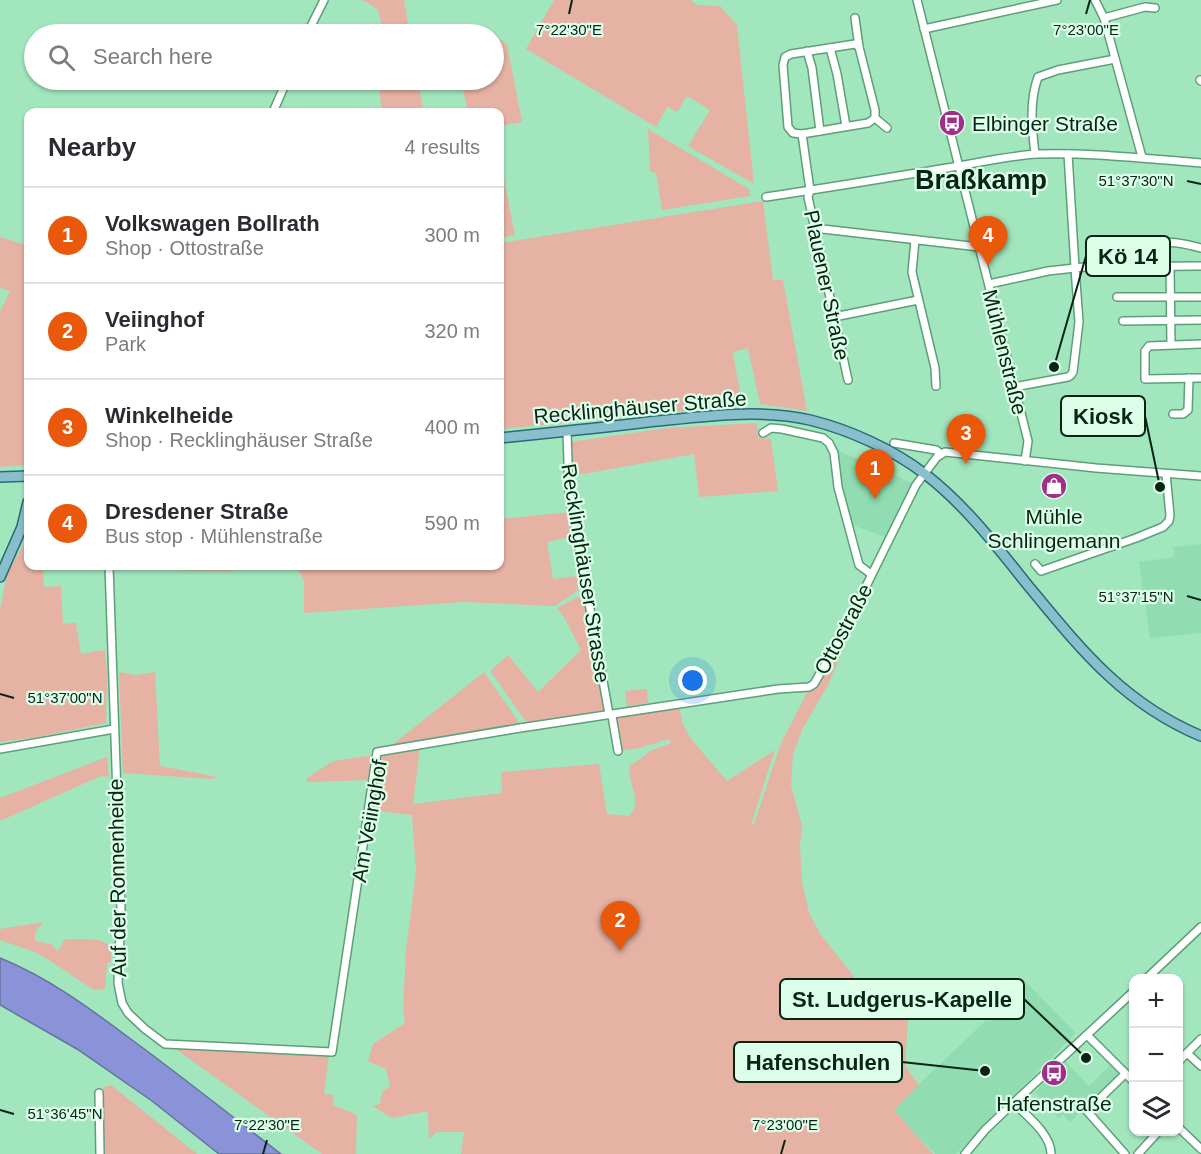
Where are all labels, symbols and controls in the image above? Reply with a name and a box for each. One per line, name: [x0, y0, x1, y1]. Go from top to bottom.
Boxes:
text: 7°22'30"E: [536, 21, 602, 38]
text: 7°23'00"E: [1053, 21, 1119, 38]
search box: [24, 24, 504, 90]
icon: search: [45, 41, 78, 74]
text: Search here: [93, 44, 213, 69]
bus stop icon: Elbinger Straße: [937, 108, 967, 138]
place label: Elbinger Straße: [972, 112, 1118, 135]
text: Nearby: [48, 132, 136, 162]
text: 4 results: [404, 136, 480, 158]
district label: Braßkamp: [915, 165, 1047, 195]
text: 51°37'30"N: [1098, 172, 1174, 189]
street label: Plauener Straße: [800, 208, 854, 362]
text: Volkswagen Bollrath: [105, 211, 320, 236]
pin: 4: [968, 216, 1008, 266]
text: 1: [62, 224, 73, 246]
text: 300 m: [424, 224, 480, 246]
callout: Kö 14: [1086, 236, 1170, 276]
text: Shop · Ottostraße: [105, 237, 264, 259]
text: Kö 14: [1098, 244, 1159, 269]
street label: Mühlenstraße: [978, 287, 1032, 417]
text: Veiinghof: [105, 307, 204, 332]
text: 2: [62, 320, 73, 342]
text: 320 m: [424, 320, 480, 342]
text: Park: [105, 333, 146, 355]
street label: Recklinghäuser Straße: [533, 386, 747, 428]
callout: Kiosk: [1061, 396, 1145, 436]
text: Winkelheide: [105, 403, 233, 428]
text: Kiosk: [1073, 404, 1134, 429]
pin: 3: [946, 414, 986, 464]
text: 3: [62, 416, 73, 438]
text: 400 m: [424, 416, 480, 438]
text: Shop · Recklinghäuser Straße: [105, 429, 373, 451]
pin: 1: [856, 450, 894, 499]
street label: Recklinghäuser Strasse: [557, 462, 615, 684]
shop icon: Mühle Schlingemann: [1039, 471, 1069, 501]
text: Dresdener Straße: [105, 499, 288, 524]
place label: Mühle Schlingemann: [987, 505, 1121, 552]
text: 4: [62, 512, 73, 534]
text: 590 m: [424, 512, 480, 534]
text: Bus stop · Mühlenstraße: [105, 525, 323, 547]
street label: Ottostraße: [810, 580, 876, 678]
text: 51°37'15"N: [1098, 588, 1174, 605]
your location: [678, 666, 707, 695]
text: 51°37'00"N: [27, 689, 103, 706]
street label: Am Veiinghof: [347, 758, 391, 884]
street label: Auf der Ronnenheide: [104, 779, 130, 977]
pin: 2: [600, 902, 640, 951]
map controls: [1129, 974, 1183, 1136]
button: +: [1129, 974, 1183, 1028]
callout: St. Ludgerus-Kapelle: [780, 979, 1024, 1019]
text: St. Ludgerus-Kapelle: [792, 987, 1012, 1012]
button: −: [1129, 1028, 1183, 1082]
callout: Hafenschulen: [734, 1042, 902, 1082]
text: Hafenschulen: [746, 1050, 890, 1075]
bus stop icon: Hafenstraße: [1039, 1058, 1069, 1088]
button: layers: [1129, 1082, 1183, 1136]
place label: Hafenstraße: [996, 1092, 1112, 1115]
text: 51°36'45"N: [27, 1105, 103, 1122]
text: 7°22'30"E: [234, 1116, 300, 1133]
text: 7°23'00"E: [752, 1116, 818, 1133]

